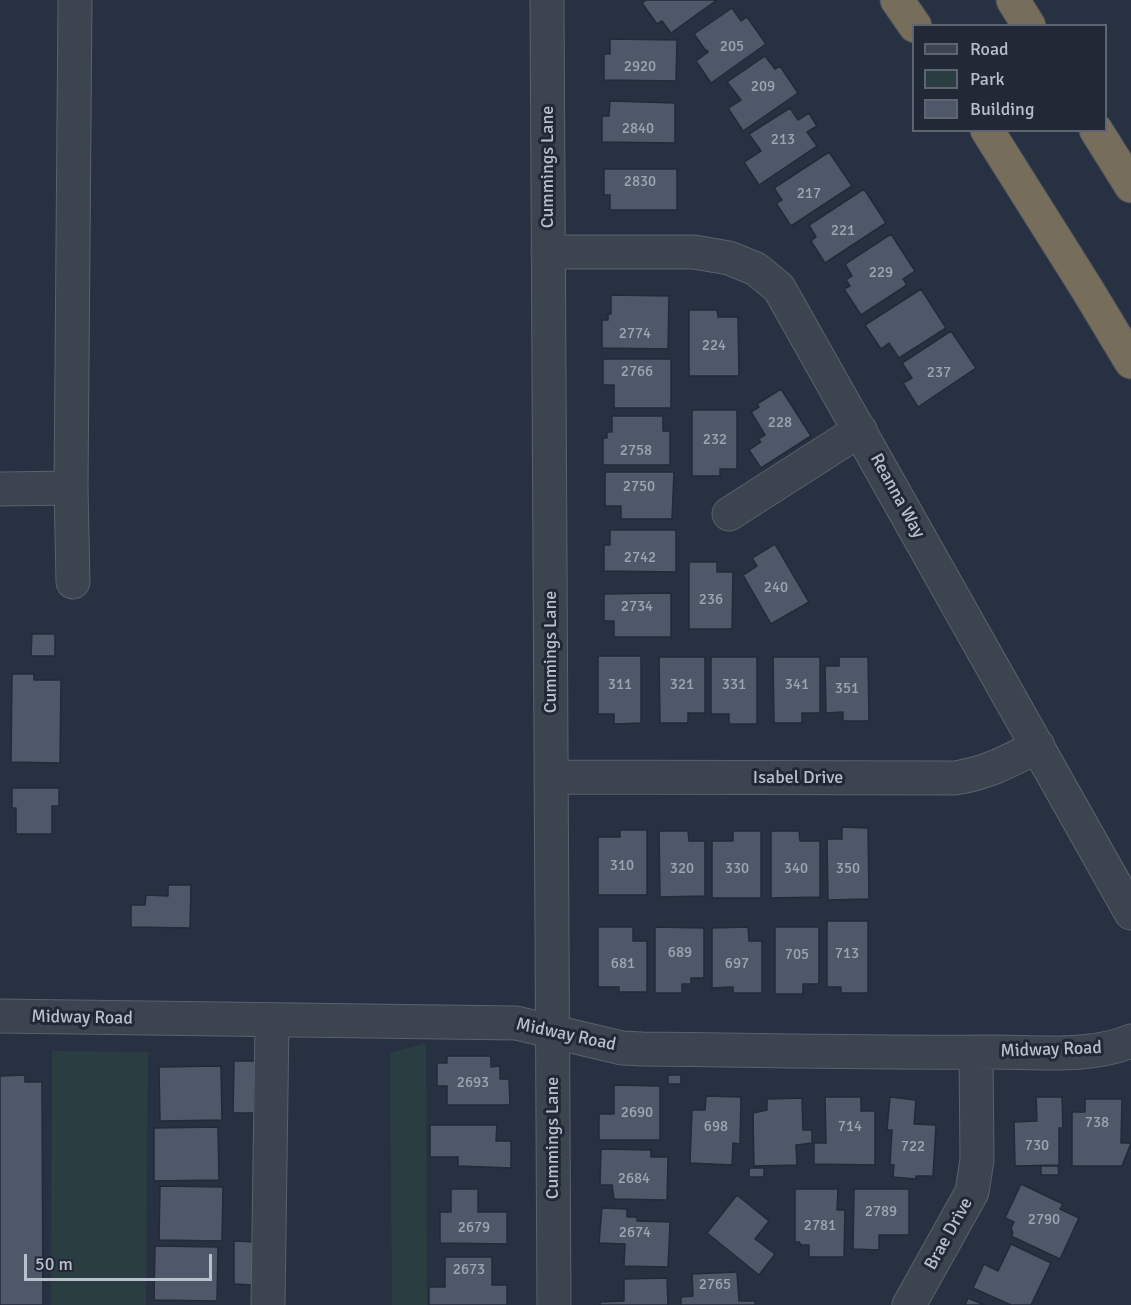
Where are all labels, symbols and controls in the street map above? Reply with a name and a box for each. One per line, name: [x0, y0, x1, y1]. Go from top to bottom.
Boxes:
legend: [912, 24, 1107, 132]
house number: 205: [720, 38, 744, 56]
text: Road: [970, 38, 1009, 60]
house number: 2920: [624, 58, 656, 76]
text: Park: [970, 68, 1005, 90]
house number: 209: [751, 78, 775, 96]
text: Building: [970, 98, 1034, 120]
street label: Cummings Lane: [537, 106, 559, 228]
house number: 2840: [622, 120, 654, 138]
house number: 213: [771, 131, 795, 149]
house number: 2830: [624, 173, 656, 191]
house number: 217: [797, 185, 821, 203]
house number: 221: [831, 222, 855, 240]
house number: 229: [869, 264, 893, 282]
house number: 2774: [619, 325, 651, 343]
house number: 224: [702, 337, 726, 355]
house number: 2766: [621, 363, 653, 381]
house number: 237: [927, 364, 951, 382]
house number: 228: [768, 414, 792, 432]
house number: 232: [703, 431, 727, 449]
house number: 2758: [620, 442, 652, 460]
street label: Reanna Way: [865, 450, 929, 542]
house number: 2750: [623, 478, 655, 496]
house number: 2742: [624, 549, 656, 567]
house number: 240: [764, 579, 788, 597]
street label: Cummings Lane: [540, 591, 562, 713]
house number: 236: [699, 591, 723, 609]
house number: 2734: [621, 598, 653, 616]
house number: 311: [608, 676, 632, 694]
house number: 321: [670, 676, 694, 694]
house number: 331: [722, 676, 746, 694]
house number: 341: [785, 676, 809, 694]
house number: 351: [835, 680, 859, 698]
street label: Isabel Drive: [753, 767, 843, 789]
house number: 310: [610, 857, 634, 875]
house number: 320: [670, 860, 694, 878]
house number: 330: [725, 860, 749, 878]
house number: 340: [784, 860, 808, 878]
house number: 350: [836, 860, 860, 878]
house number: 689: [668, 944, 692, 962]
house number: 713: [835, 945, 859, 963]
house number: 705: [785, 946, 809, 964]
house number: 681: [611, 955, 635, 973]
house number: 697: [725, 955, 749, 973]
street label: Midway Road: [31, 1006, 133, 1030]
street label: Midway Road: [514, 1014, 618, 1056]
street label: Midway Road: [1000, 1037, 1102, 1063]
house number: 2693: [457, 1074, 489, 1092]
street label: Cummings Lane: [542, 1077, 564, 1199]
house number: 2690: [621, 1104, 653, 1122]
house number: 738: [1085, 1114, 1109, 1132]
house number: 698: [704, 1118, 728, 1136]
house number: 714: [838, 1118, 862, 1136]
house number: 730: [1025, 1137, 1049, 1155]
house number: 722: [901, 1138, 925, 1156]
house number: 2684: [618, 1170, 650, 1188]
street label: Brae Drive: [920, 1194, 978, 1274]
house number: 2789: [865, 1203, 897, 1221]
house number: 2790: [1028, 1211, 1060, 1229]
house number: 2781: [804, 1217, 836, 1235]
house number: 2679: [458, 1219, 490, 1237]
house number: 2674: [619, 1224, 651, 1242]
scale bar: [27, 1242, 214, 1280]
text: 50 m: [35, 1253, 73, 1275]
house number: 2673: [453, 1261, 485, 1279]
house number: 2765: [699, 1276, 731, 1294]

